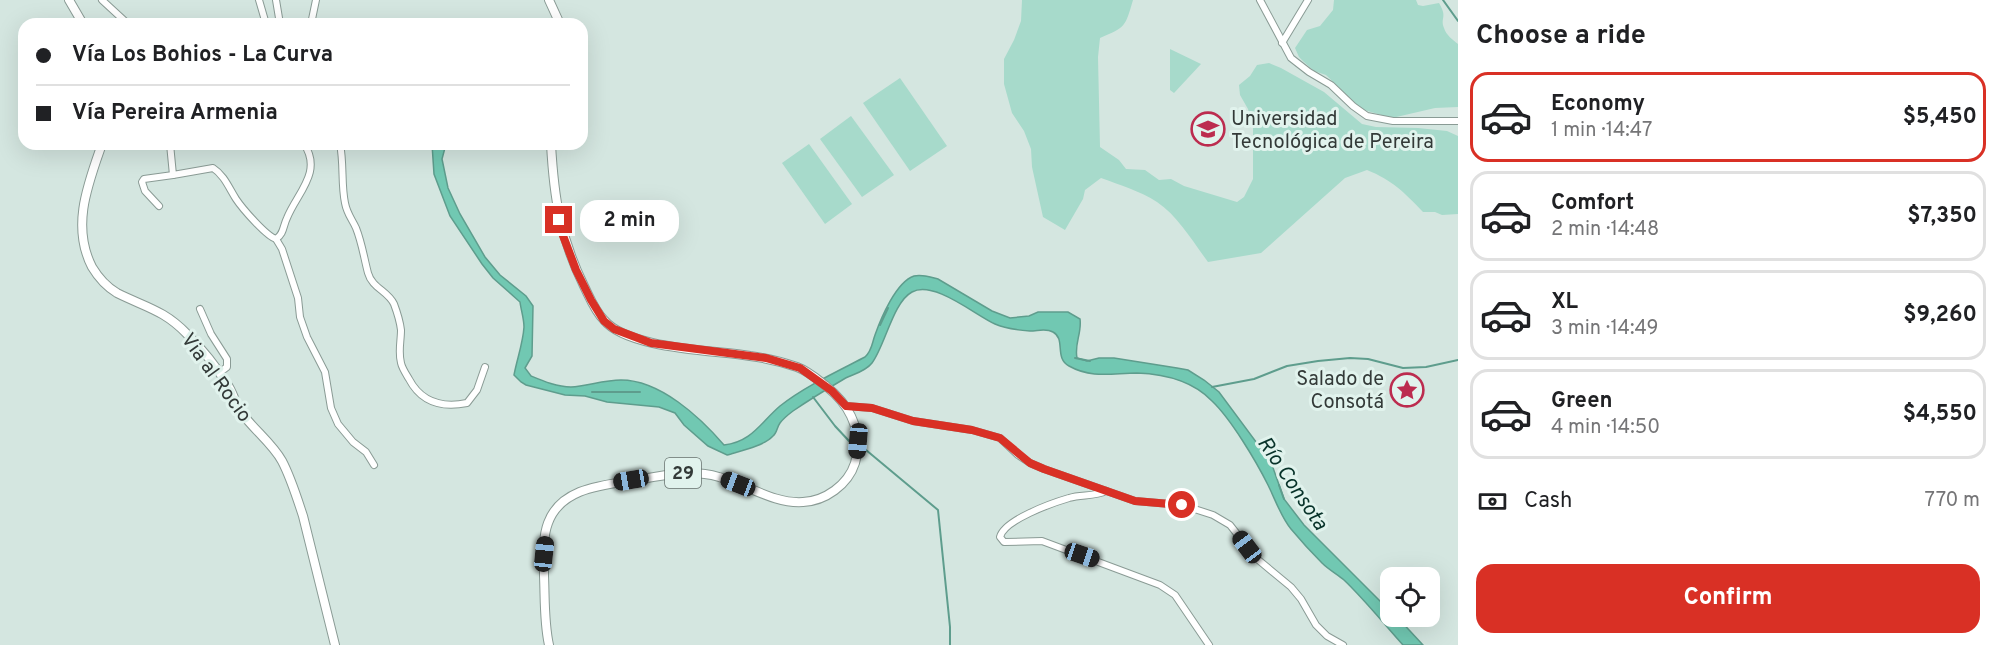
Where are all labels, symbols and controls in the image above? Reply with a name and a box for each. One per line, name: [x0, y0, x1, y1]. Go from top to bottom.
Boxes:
text: Choose a ride: [1476, 19, 1646, 53]
text: Vía Los Bohios - La Curva: [72, 42, 333, 69]
icon: car: [1479, 90, 1533, 144]
text: Economy: [1551, 91, 1645, 118]
text: Vía Pereira Armenia: [72, 100, 278, 127]
text: $5,450: [1903, 104, 1977, 131]
place label: Universidad Tecnológica de Pereira: [1231, 107, 1434, 156]
school or university icon: Universidad Tecnológica de Pereira: [1190, 111, 1226, 147]
text: 1 min · 14:47: [1551, 118, 1652, 144]
icon: car: [1479, 189, 1533, 243]
text: Comfort: [1551, 190, 1634, 217]
callout: 2 min: [580, 199, 679, 241]
text: $7,350: [1907, 203, 1977, 230]
route end: [545, 206, 572, 233]
text: 2 min: [603, 208, 656, 234]
text: 2 min · 14:48: [1551, 217, 1659, 243]
icon: car: [1479, 288, 1533, 342]
text: XL: [1551, 289, 1578, 316]
text: $9,260: [1903, 302, 1977, 329]
text: 3 min · 14:49: [1551, 316, 1658, 342]
street label: Via al Rocio: [174, 328, 257, 428]
place label: Salado de Consotá: [1296, 367, 1384, 416]
place icon: Salado de Consotá: [1389, 372, 1425, 408]
icon: car: [1479, 387, 1533, 441]
text: Green: [1551, 388, 1613, 415]
text: $4,550: [1903, 401, 1977, 428]
text: 4 min · 14:50: [1551, 415, 1660, 441]
car: [847, 422, 869, 460]
water label: Río Consota: [1250, 432, 1333, 536]
road number: 29: [665, 458, 701, 488]
car: [612, 468, 650, 492]
car: [718, 469, 758, 499]
icon: cash: [1476, 485, 1509, 518]
text: Cash: [1524, 488, 1573, 515]
text: 770 m: [1925, 488, 1980, 514]
route start: [1168, 491, 1195, 518]
car: [1229, 527, 1265, 567]
car: [533, 535, 555, 573]
car: [1062, 541, 1102, 569]
button: Confirm: [1476, 564, 1980, 633]
map controls: [1380, 567, 1440, 627]
button: locate: [1380, 567, 1440, 627]

